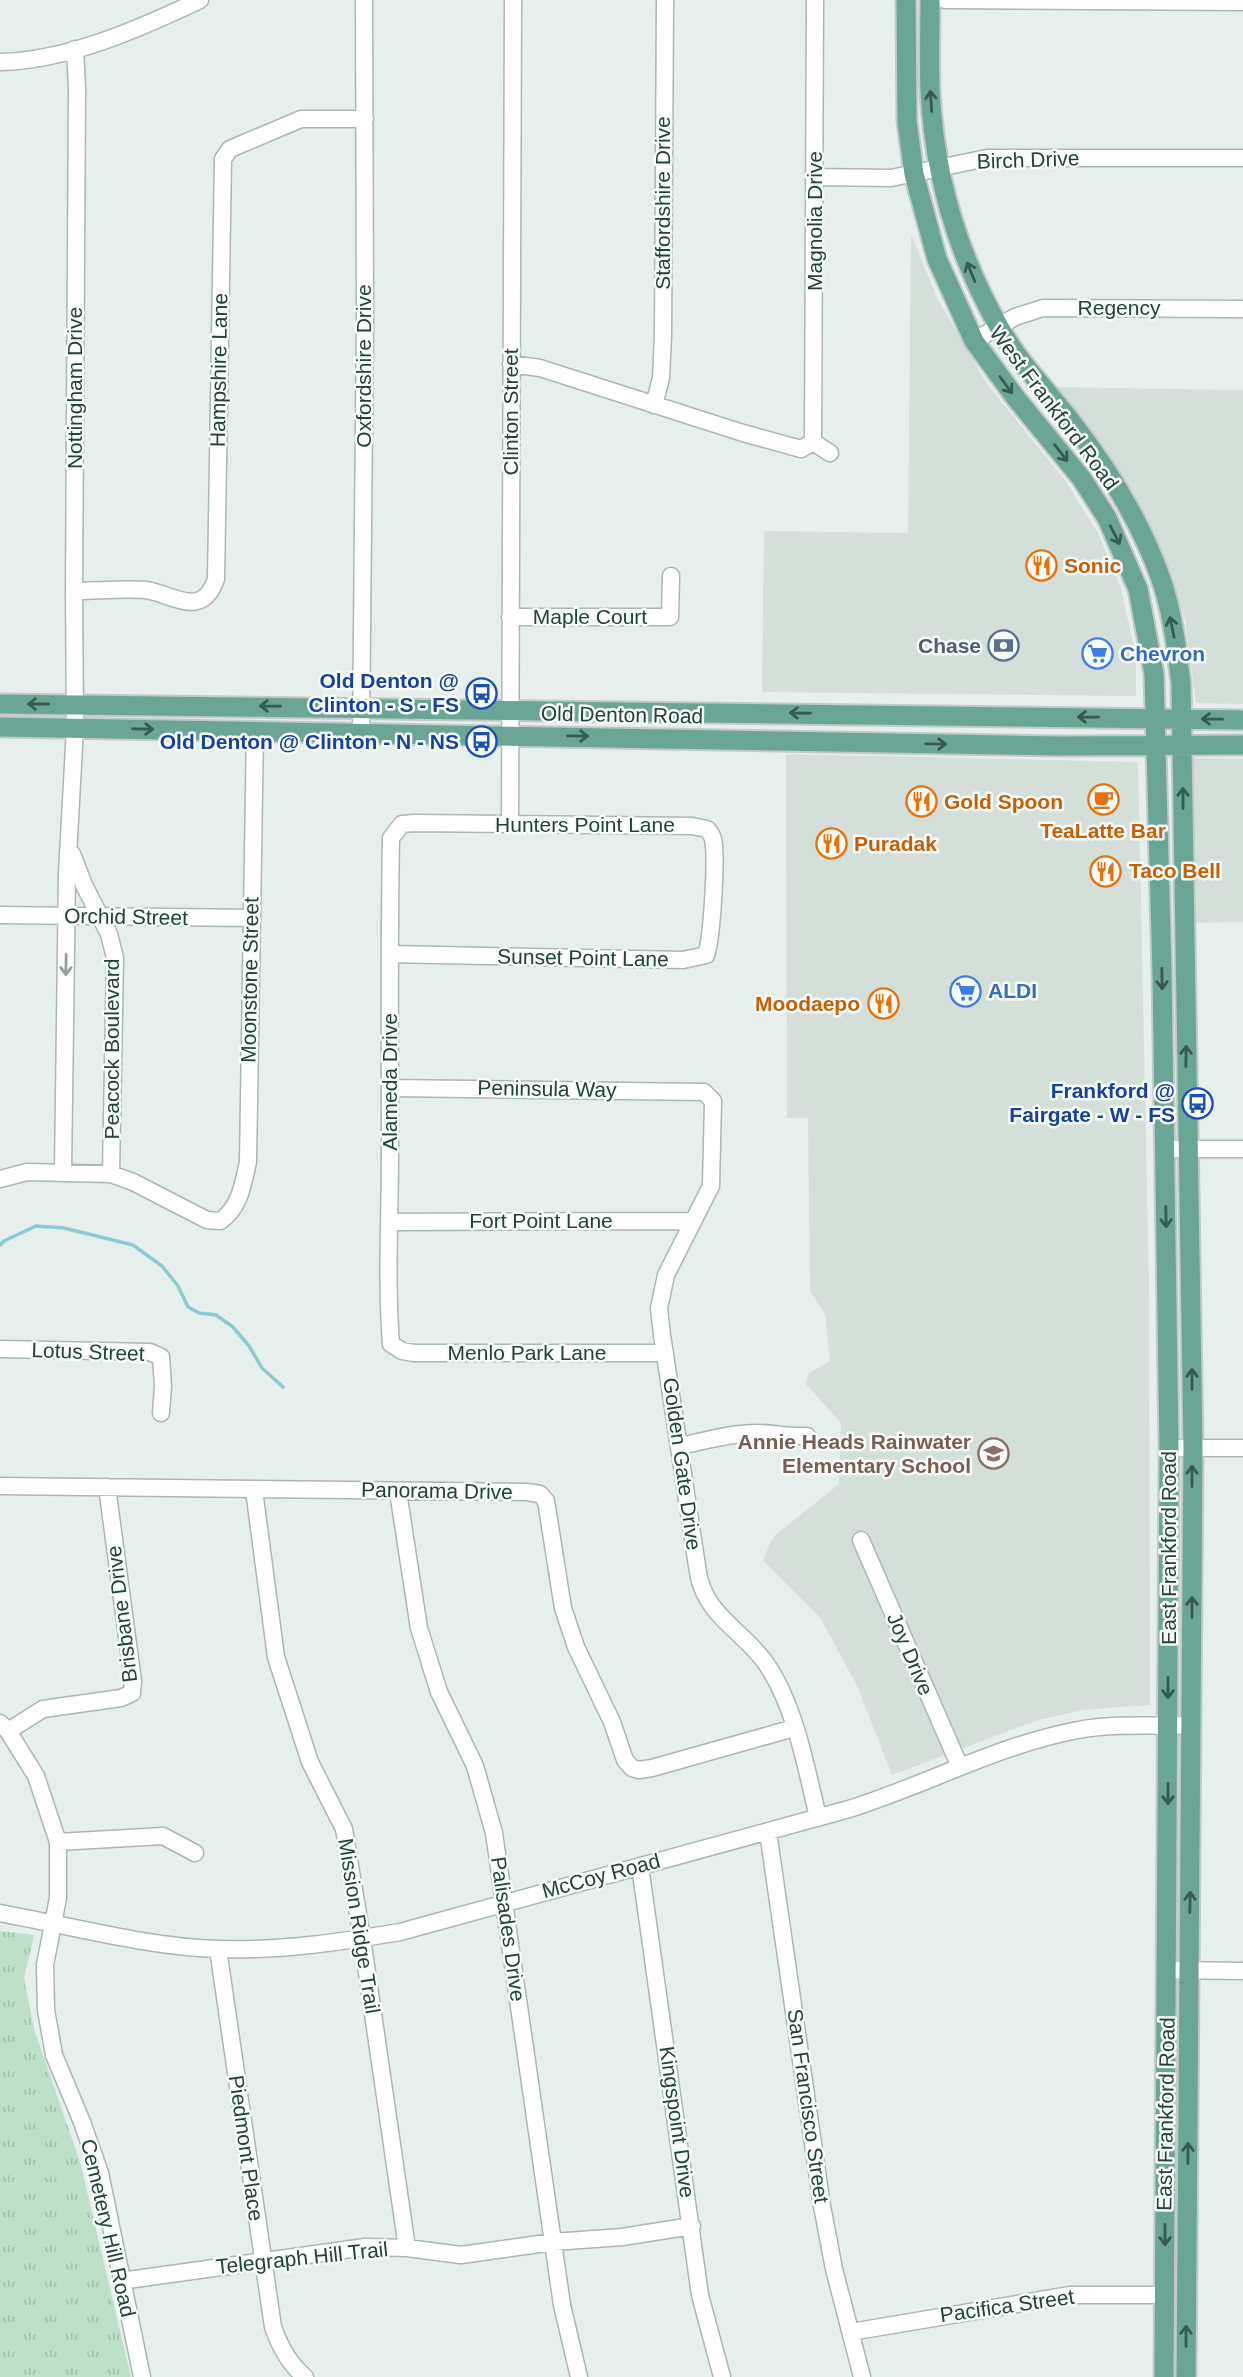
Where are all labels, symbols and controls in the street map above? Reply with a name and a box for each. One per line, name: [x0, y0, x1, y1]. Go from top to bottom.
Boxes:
one-way arrow: [924, 90, 937, 112]
street label: Staffordshire Drive: [651, 116, 674, 290]
street label: Birch Drive: [976, 146, 1080, 173]
street label: Magnolia Drive: [803, 151, 826, 291]
one-way arrow: [964, 262, 977, 283]
street label: Oxfordshire Drive: [352, 284, 375, 448]
street label: Hampshire Lane: [206, 293, 231, 447]
street label: Regency: [1078, 296, 1161, 319]
street label: Nottingham Drive: [63, 307, 86, 469]
street label: West Frankford Road: [985, 321, 1124, 494]
street label: Clinton Street: [499, 348, 522, 476]
one-way arrow: [999, 375, 1013, 394]
one-way arrow: [1054, 443, 1069, 461]
one-way arrow: [1109, 524, 1123, 545]
restaurant icon: Sonic: [1024, 549, 1058, 583]
place label: Sonic: [1064, 554, 1121, 577]
street label: Maple Court: [533, 605, 647, 628]
one-way arrow: [1165, 616, 1179, 639]
bank icon: Chase: [987, 629, 1021, 663]
place label: Chase: [918, 634, 981, 657]
supermarket icon: Chevron: [1080, 637, 1114, 671]
place label: Chevron: [1120, 642, 1205, 665]
place label: Old Denton @ Clinton - S - FS: [309, 669, 459, 716]
bus stop icon: Old Denton @ Clinton - S - FS: [465, 676, 499, 710]
one-way arrow: [26, 697, 49, 711]
one-way arrow: [259, 699, 282, 713]
street label: Old Denton Road: [541, 702, 703, 727]
one-way arrow: [789, 706, 812, 720]
one-way arrow: [1076, 710, 1099, 723]
one-way arrow: [1201, 712, 1224, 726]
one-way arrow: [132, 722, 155, 735]
bus stop icon: Old Denton @ Clinton - N - NS: [465, 725, 499, 759]
place label: Old Denton @ Clinton - N - NS: [160, 730, 459, 753]
one-way arrow: [566, 730, 589, 743]
one-way arrow: [925, 737, 948, 750]
cafe icon: TeaLatte Bar: [1086, 782, 1120, 816]
restaurant icon: Gold Spoon: [904, 785, 938, 819]
one-way arrow: [1176, 787, 1190, 810]
place label: Gold Spoon: [944, 790, 1063, 813]
street label: Hunters Point Lane: [495, 813, 675, 836]
place label: TeaLatte Bar: [1040, 819, 1166, 842]
restaurant icon: Puradak: [814, 827, 848, 861]
place label: Puradak: [854, 832, 937, 855]
restaurant icon: Taco Bell: [1089, 854, 1123, 888]
place label: Taco Bell: [1129, 859, 1221, 882]
street label: Moonstone Street: [237, 897, 262, 1063]
street label: Orchid Street: [64, 904, 188, 929]
street label: Sunset Point Lane: [497, 945, 669, 970]
one-way arrow: [60, 954, 73, 977]
street label: Peacock Boulevard: [100, 959, 123, 1139]
one-way arrow: [1156, 967, 1169, 990]
supermarket icon: ALDI: [948, 974, 982, 1008]
place label: ALDI: [988, 979, 1037, 1002]
restaurant icon: Moodaepo: [866, 987, 900, 1021]
place label: Moodaepo: [755, 992, 860, 1015]
street label: Alameda Drive: [378, 1013, 401, 1151]
one-way arrow: [1179, 1045, 1193, 1068]
street label: Peninsula Way: [477, 1076, 617, 1101]
place label: Frankford @ Fairgate - W - FS: [1009, 1079, 1175, 1126]
bus stop icon: Frankford @ Fairgate - W - FS: [1181, 1086, 1215, 1120]
one-way arrow: [1159, 1206, 1173, 1229]
street label: Fort Point Lane: [469, 1209, 613, 1232]
street label: Lotus Street: [31, 1338, 145, 1365]
street label: Menlo Park Lane: [448, 1341, 606, 1364]
one-way arrow: [1185, 1368, 1199, 1391]
street label: Golden Gate Drive: [659, 1376, 706, 1552]
place label: Annie Heads Rainwater Elementary School: [738, 1430, 971, 1477]
school or university icon: Annie Heads Rainwater Elementary School: [977, 1437, 1011, 1471]
street label: East Frankford Road: [1157, 1451, 1180, 1645]
one-way arrow: [1186, 1465, 1199, 1488]
street label: Panorama Drive: [361, 1478, 513, 1503]
street label: Brisbane Drive: [102, 1544, 141, 1684]
one-way arrow: [1185, 1596, 1199, 1619]
street label: Joy Drive: [883, 1609, 938, 1699]
one-way arrow: [1161, 1676, 1175, 1699]
one-way arrow: [1161, 1783, 1175, 1806]
street label: Mission Ridge Trail: [334, 1837, 385, 2015]
street label: McCoy Road: [539, 1849, 662, 1902]
street label: Palisades Drive: [487, 1855, 530, 2003]
one-way arrow: [1184, 1891, 1197, 1914]
street label: San Francisco Street: [783, 2007, 834, 2205]
street label: East Frankford Road: [1152, 2017, 1179, 2211]
street label: Kingspoint Drive: [655, 2045, 700, 2199]
street label: Piedmont Place: [225, 2073, 268, 2222]
street label: Cemetery Hill Road: [77, 2137, 140, 2319]
one-way arrow: [1182, 2142, 1195, 2165]
one-way arrow: [1158, 2223, 1172, 2246]
street label: Telegraph Hill Trail: [215, 2237, 389, 2278]
street label: Pacifica Street: [938, 2285, 1076, 2326]
one-way arrow: [1179, 2325, 1193, 2348]

